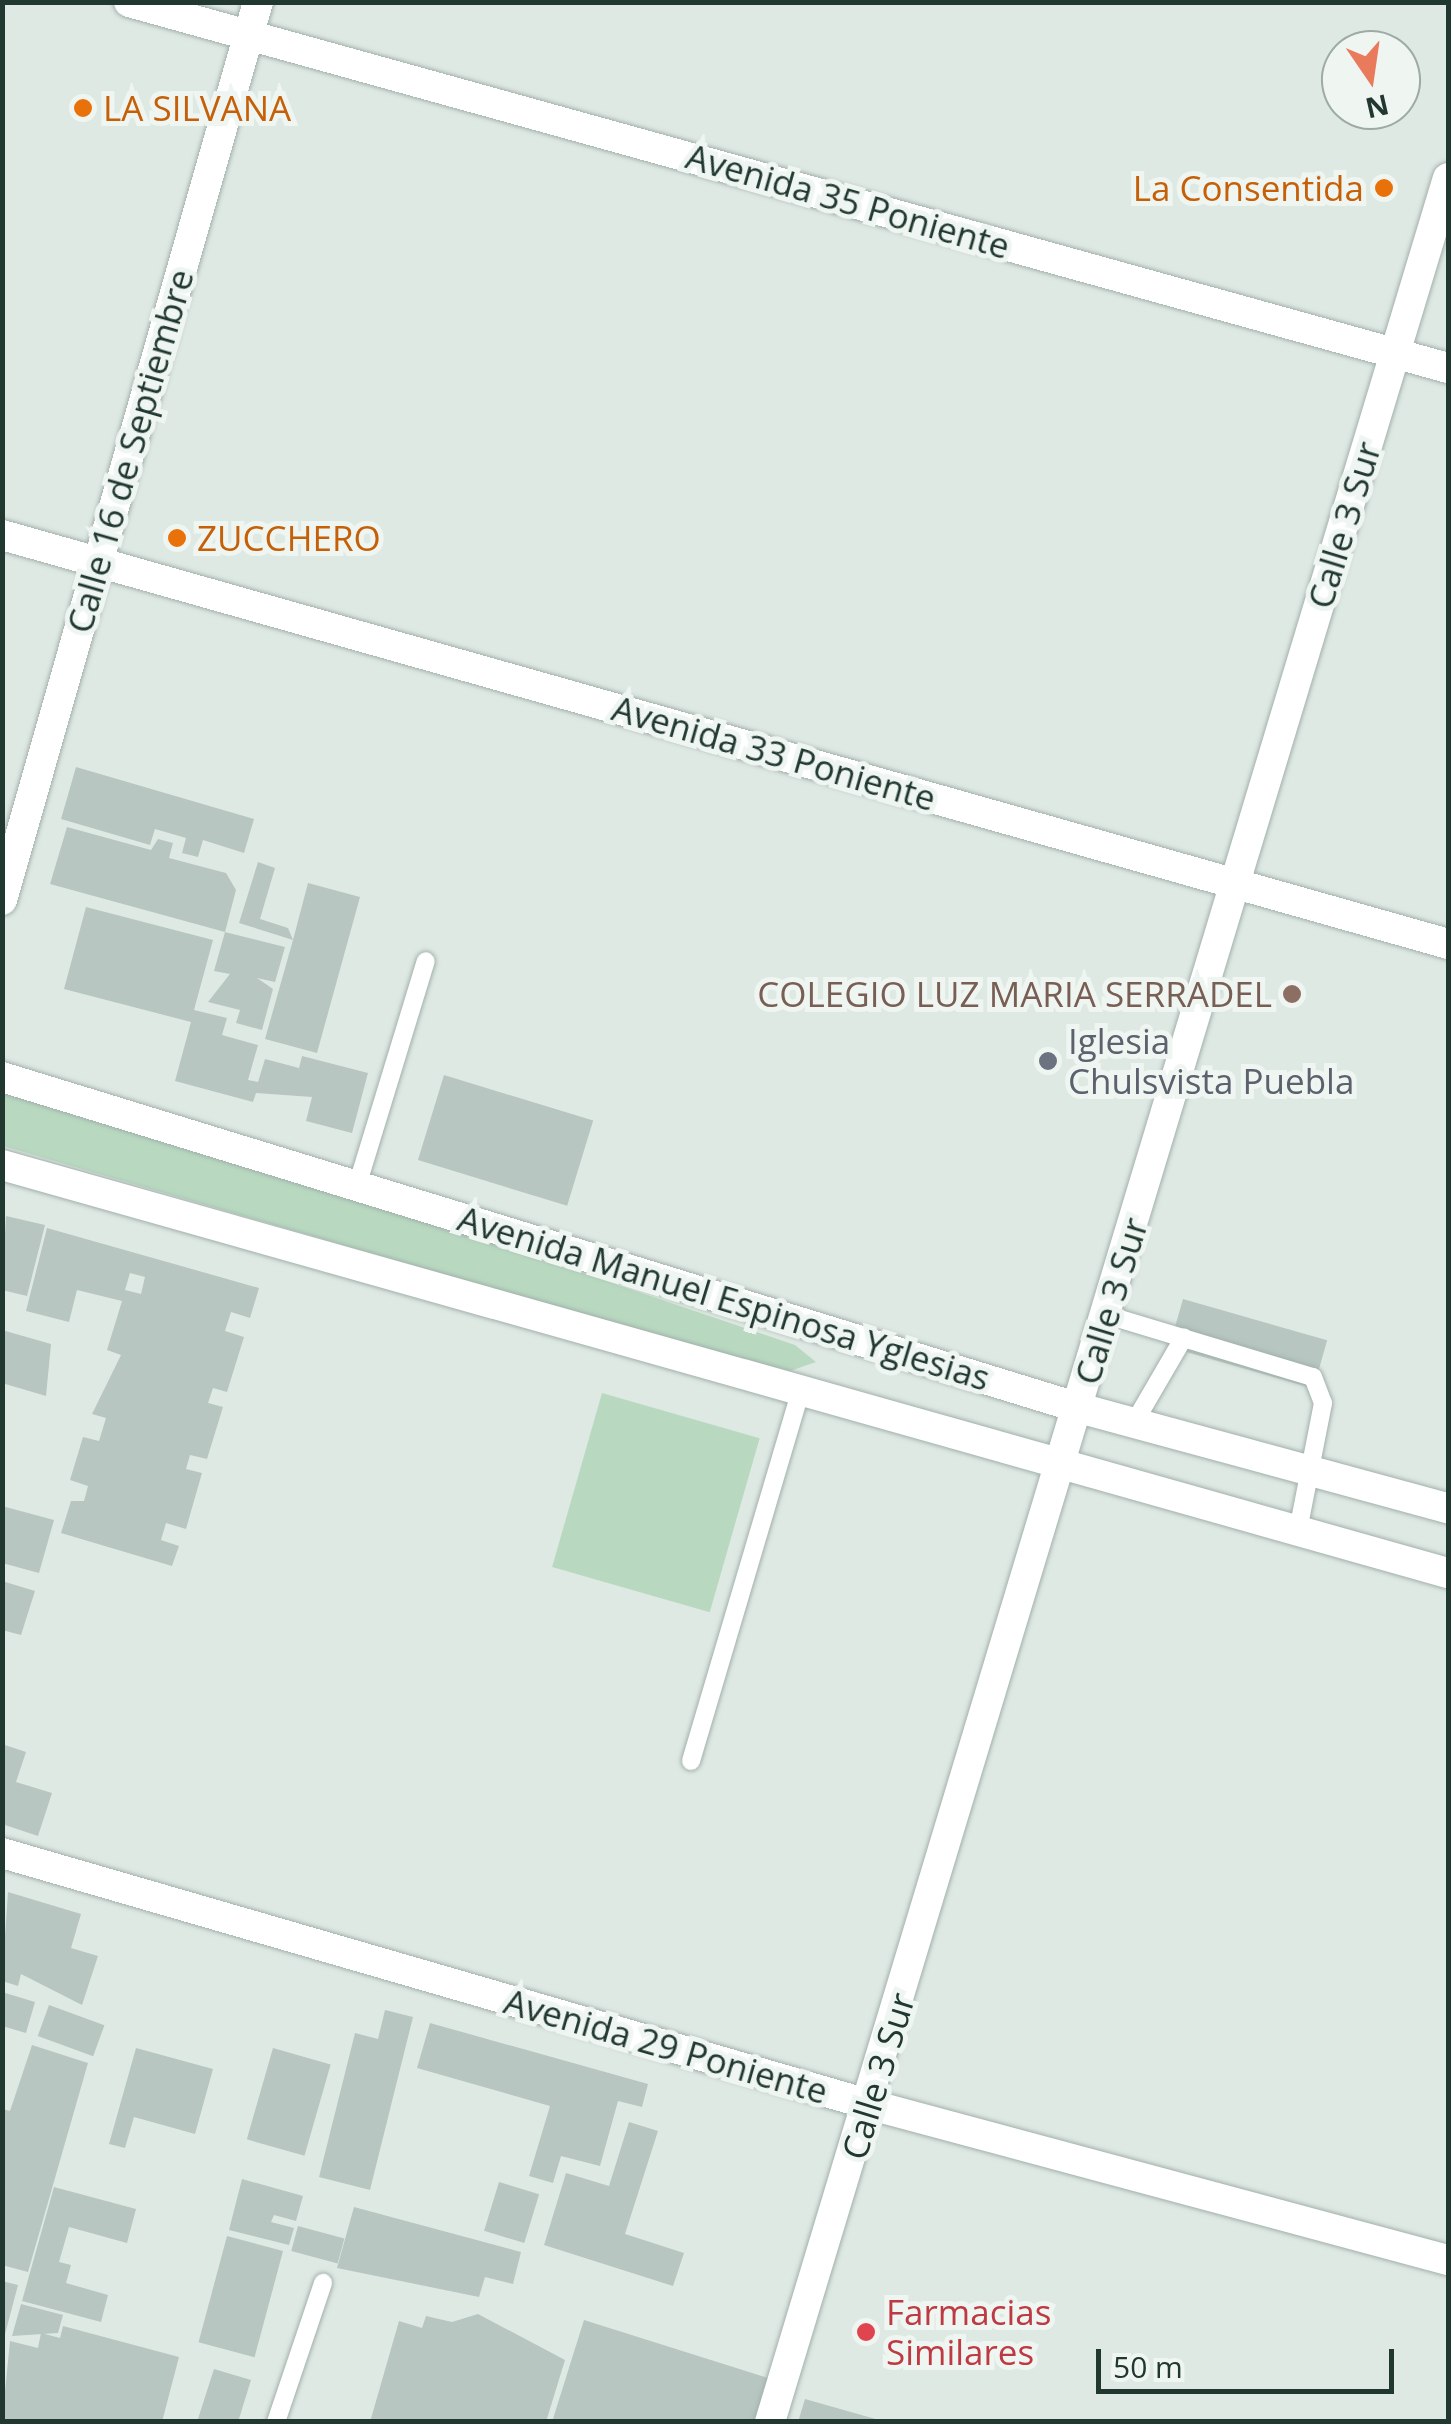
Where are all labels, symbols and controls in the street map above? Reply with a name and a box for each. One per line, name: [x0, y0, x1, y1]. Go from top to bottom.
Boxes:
north arrow: [1321, 30, 1421, 130]
text: N: [1362, 86, 1393, 128]
place label: LA SILVANA: [103, 87, 291, 129]
marker: LA SILVANA: [72, 97, 94, 119]
street label: Avenida 35 Poniente: [682, 135, 1014, 267]
place label: La Consentida: [1133, 167, 1364, 209]
marker: La Consentida: [1373, 177, 1395, 199]
street label: Calle 16 de Septiembre: [58, 264, 202, 638]
street label: Calle 3 Sur: [1299, 437, 1389, 613]
place label: ZUCCHERO: [197, 517, 381, 559]
marker: ZUCCHERO: [166, 527, 188, 549]
street label: Avenida 33 Poniente: [608, 687, 940, 819]
place label: COLEGIO LUZ MARIA SERRADEL: [757, 973, 1272, 1015]
marker: COLEGIO LUZ MARIA SERRADEL: [1281, 983, 1303, 1005]
place label: Iglesia Chulsvista Puebla: [1068, 1020, 1354, 1102]
marker: Iglesia Chulsvista Puebla: [1037, 1050, 1059, 1072]
street label: Avenida Manuel Espinosa Yglesias: [453, 1197, 995, 1399]
street label: Calle 3 Sur: [1066, 1213, 1156, 1389]
street label: Avenida 29 Poniente: [500, 1980, 832, 2112]
street label: Calle 3 Sur: [833, 1988, 923, 2164]
place label: Farmacias Similares: [886, 2291, 1051, 2373]
marker: Farmacias Similares: [855, 2321, 877, 2343]
scale bar: [1101, 2329, 1398, 2391]
text: 50 m: [1113, 2346, 1183, 2387]

